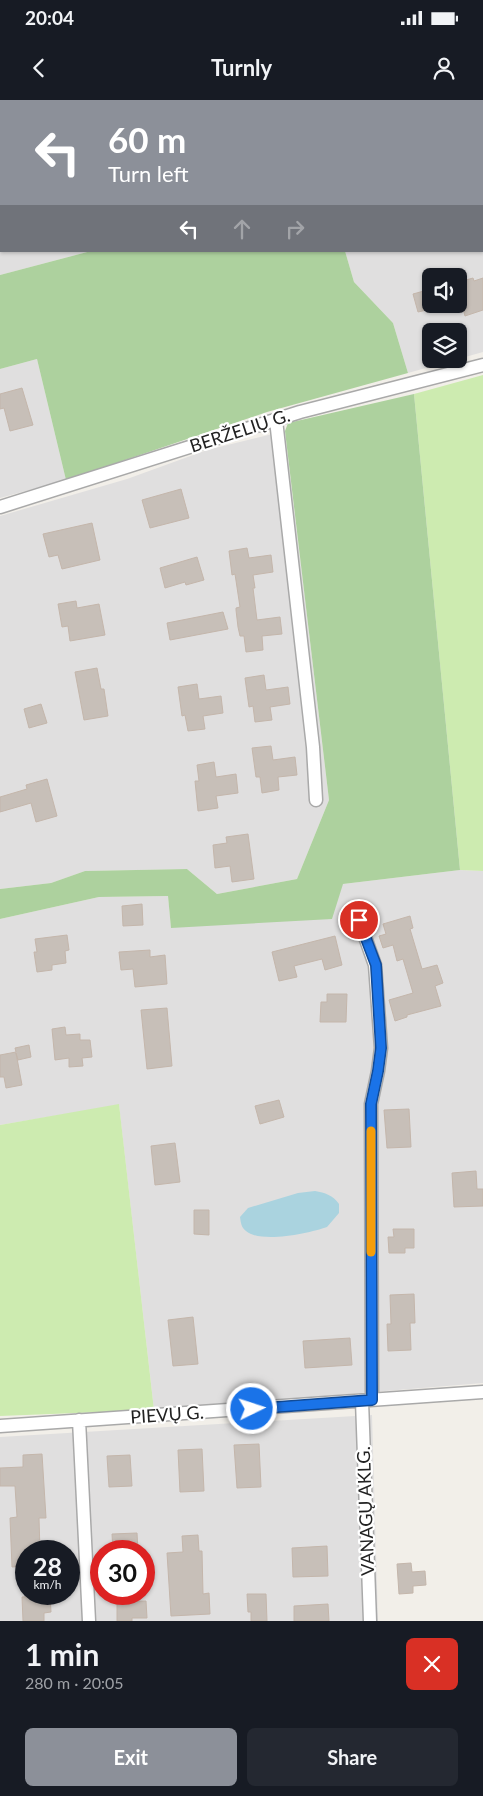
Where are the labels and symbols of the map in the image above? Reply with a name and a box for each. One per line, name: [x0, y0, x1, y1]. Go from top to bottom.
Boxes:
street label: BERŽELIŲ G.: [187, 404, 293, 457]
pin: [338, 899, 380, 941]
position arrow: [225, 1382, 277, 1434]
street label: PIEVŲ G.: [129, 1400, 204, 1428]
street label: VANAGŲ AKLG.: [352, 1446, 378, 1576]
speed limit sign: 30: [90, 1540, 155, 1605]

